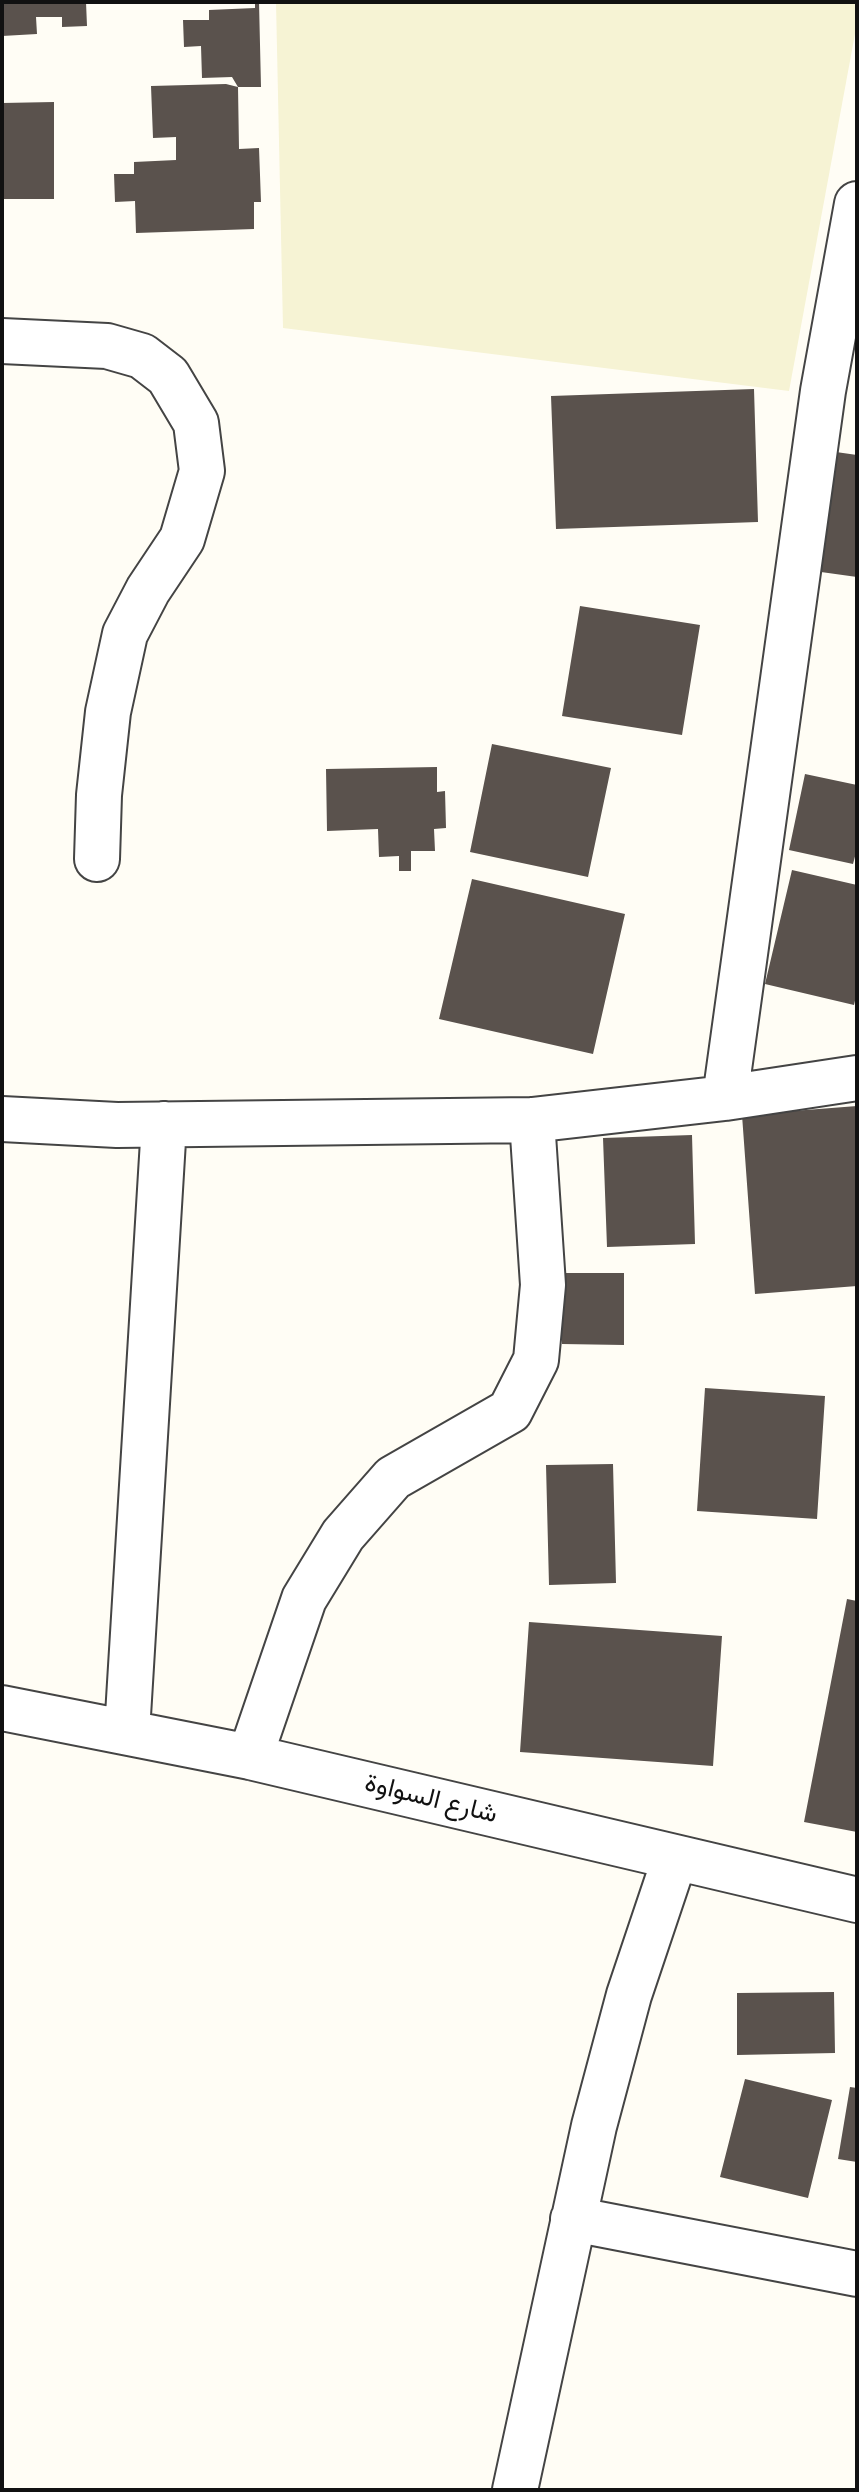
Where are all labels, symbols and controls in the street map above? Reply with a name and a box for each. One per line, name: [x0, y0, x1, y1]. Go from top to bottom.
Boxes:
street label: شارع السواوة: [362, 1767, 500, 1831]

